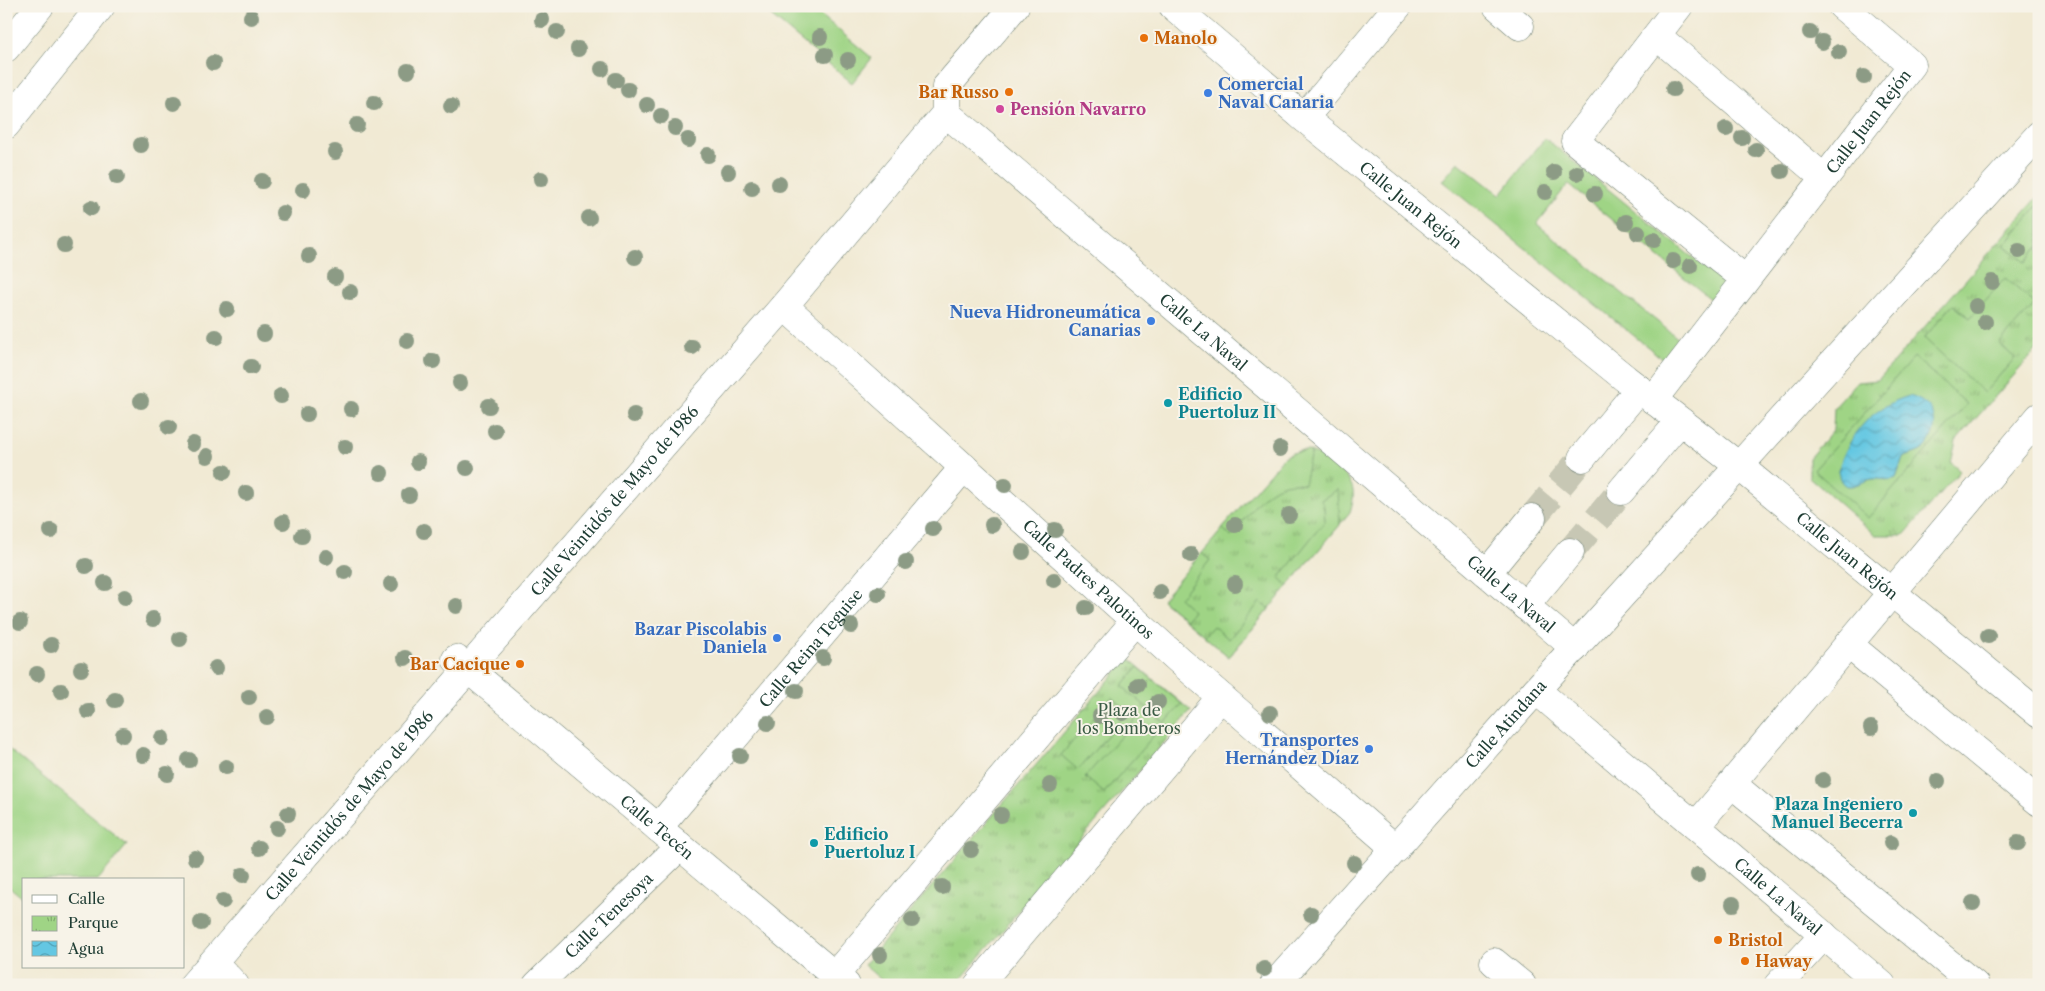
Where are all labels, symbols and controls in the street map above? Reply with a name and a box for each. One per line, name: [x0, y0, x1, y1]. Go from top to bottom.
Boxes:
place label: Manolo: [1154, 28, 1217, 48]
marker: Manolo: [1138, 32, 1150, 44]
street label: Calle Juan Rejón: [1822, 65, 1915, 178]
place label: Comercial Naval Canaria: [1218, 74, 1335, 112]
place label: Bar Russo: [918, 82, 999, 102]
marker: Bar Russo: [1003, 86, 1015, 98]
marker: Comercial Naval Canaria: [1202, 87, 1214, 99]
place label: Pensión Navarro: [1010, 99, 1146, 119]
marker: Pensión Navarro: [994, 103, 1006, 115]
street label: Calle Juan Rejón: [1355, 157, 1466, 252]
street label: Calle La Naval: [1156, 289, 1252, 375]
place label: Nueva Hidroneumática Canarias: [950, 302, 1142, 340]
marker: Nueva Hidroneumática Canarias: [1145, 315, 1157, 327]
place label: Edificio Puertoluz II: [1178, 384, 1277, 422]
marker: Edificio Puertoluz II: [1162, 397, 1174, 409]
street label: Calle Veintidós de Mayo de 1986: [526, 401, 703, 600]
street label: Calle Juan Rejón: [1792, 507, 1903, 604]
street label: Calle Padres Palotinos: [1019, 515, 1158, 643]
street label: Calle La Naval: [1463, 551, 1559, 637]
street label: Calle Reina Teguise: [755, 584, 867, 712]
place label: Bazar Piscolabis Daniela: [634, 619, 768, 657]
marker: Bazar Piscolabis Daniela: [771, 632, 783, 644]
place label: Bar Cacique: [410, 654, 510, 674]
marker: Bar Cacique: [514, 658, 526, 670]
street label: Calle Atindana: [1461, 675, 1551, 773]
park label: Plaza de los Bomberos: [1077, 700, 1181, 738]
street label: Calle Veintidós de Mayo de 1986: [261, 706, 438, 905]
place label: Transportes Hernández Díaz: [1225, 730, 1359, 768]
marker: Transportes Hernández Díaz: [1363, 743, 1375, 755]
street label: Calle Tecén: [616, 791, 698, 864]
place label: Plaza Ingeniero Manuel Becerra: [1772, 794, 1904, 832]
marker: Plaza Ingeniero Manuel Becerra: [1907, 807, 1919, 819]
place label: Edificio Puertoluz I: [824, 824, 916, 862]
marker: Edificio Puertoluz I: [808, 837, 820, 849]
street label: Calle La Naval: [1730, 853, 1826, 939]
street label: Calle Tenesoya: [561, 868, 657, 962]
legend: [22, 878, 185, 968]
text: Calle: [68, 889, 105, 908]
text: Parque: [68, 913, 118, 932]
place label: Bristol: [1728, 930, 1783, 950]
marker: Bristol: [1712, 934, 1724, 946]
text: Agua: [67, 939, 104, 958]
place label: Haway: [1755, 951, 1813, 971]
marker: Haway: [1739, 955, 1751, 967]

